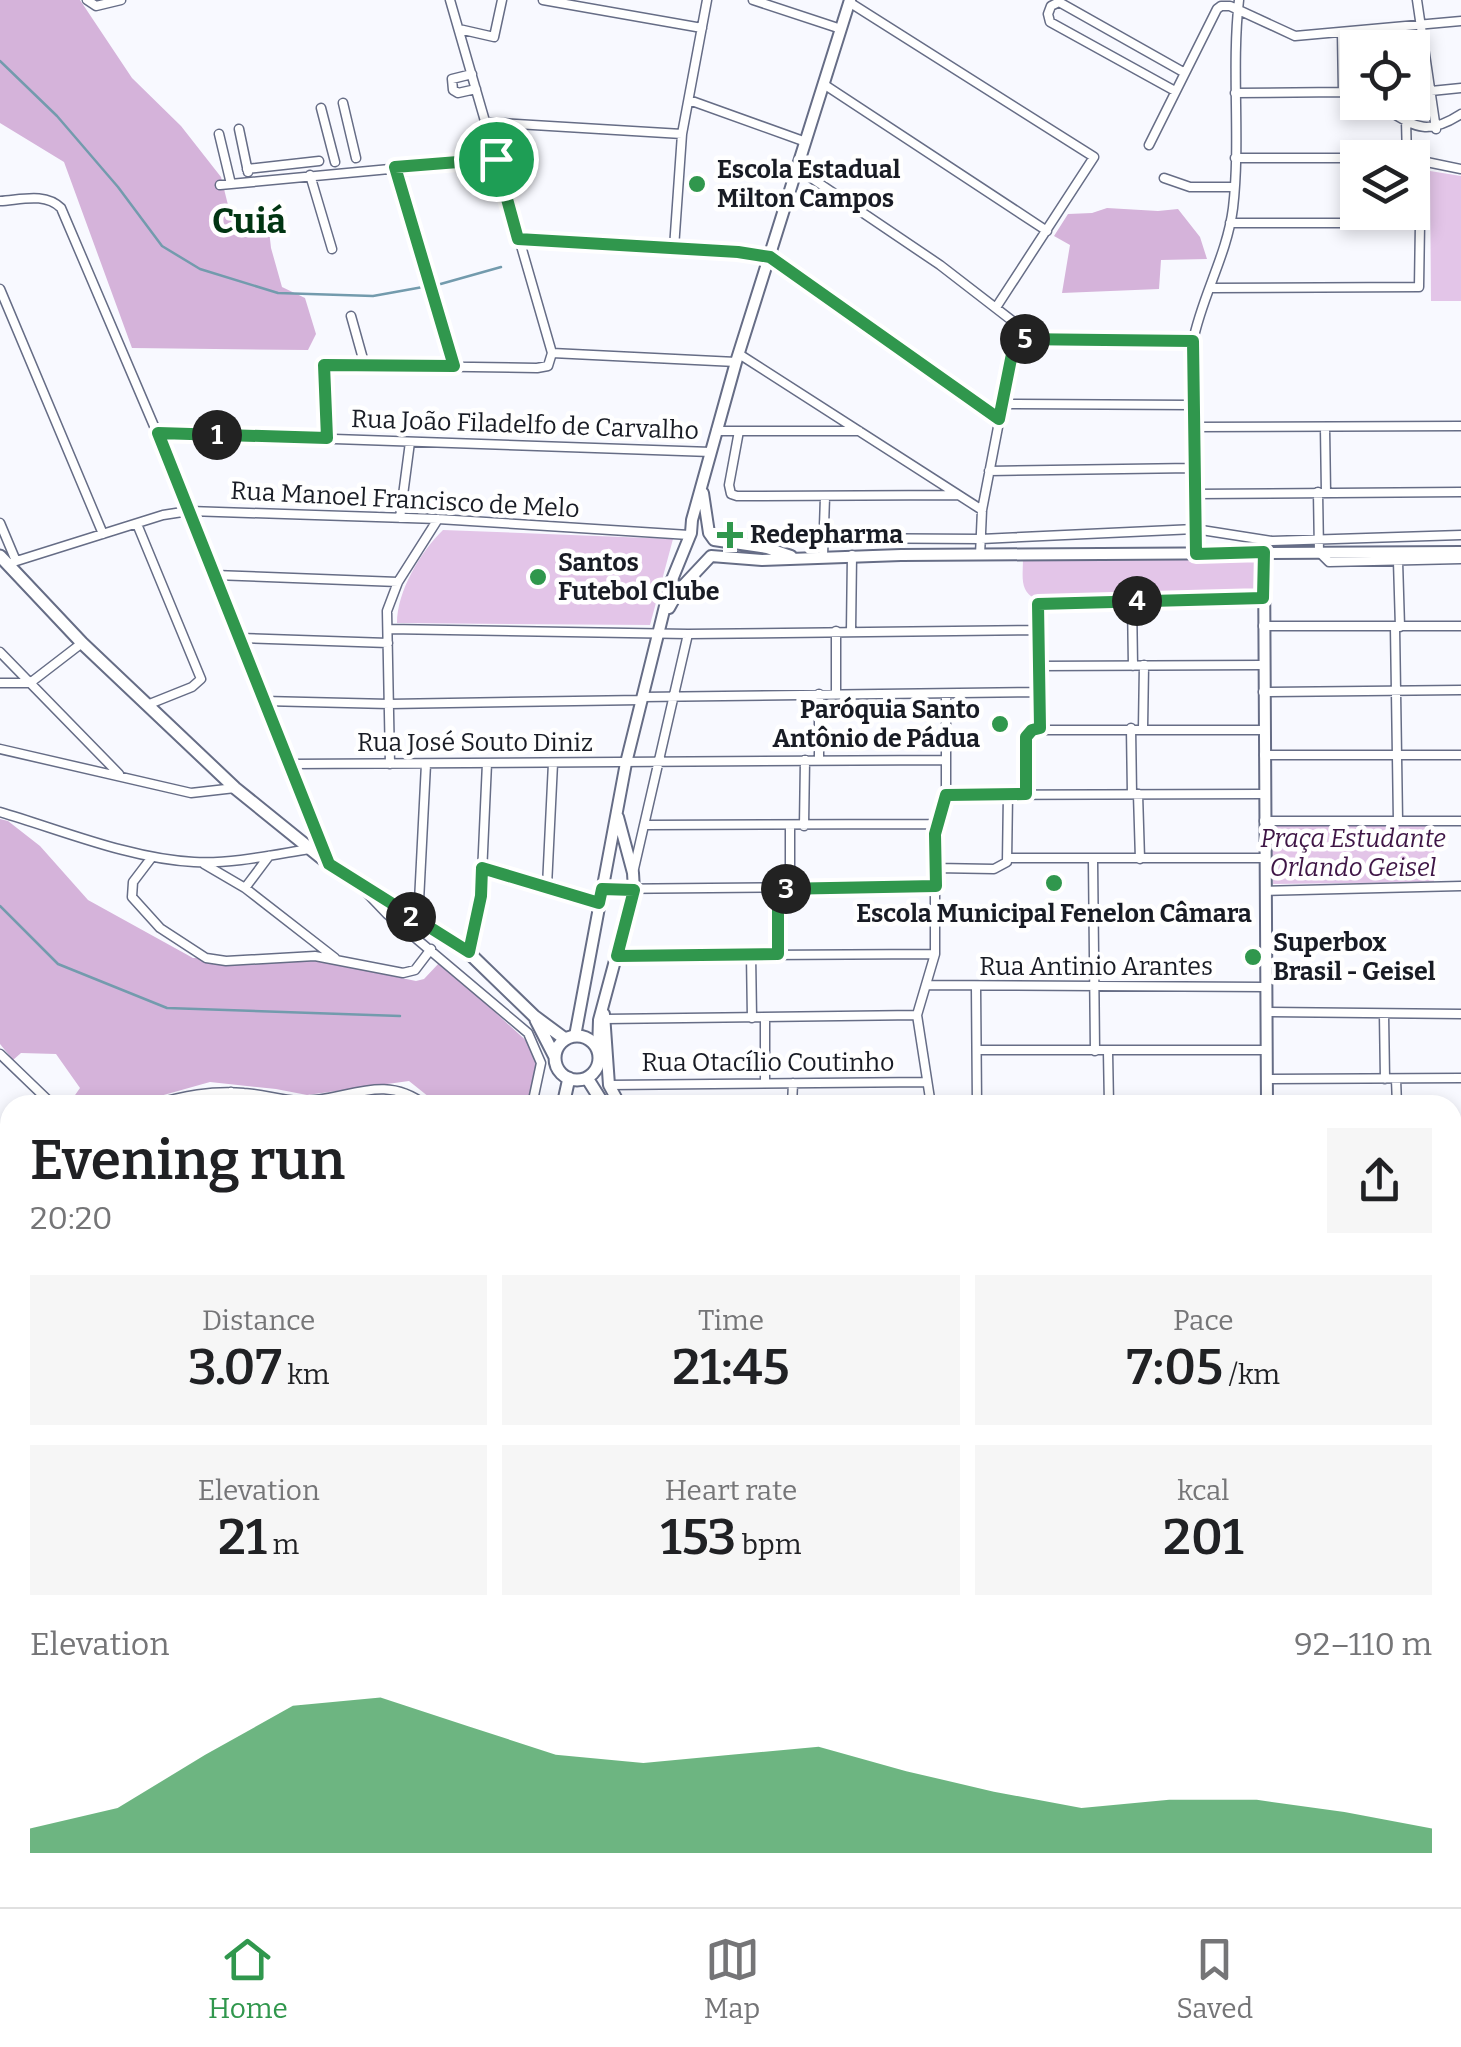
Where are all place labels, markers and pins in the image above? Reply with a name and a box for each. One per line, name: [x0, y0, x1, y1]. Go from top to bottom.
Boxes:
pin: [454, 117, 539, 202]
place label: Escola Estadual Milton Campos: [717, 155, 901, 214]
marker: Escola Estadual Milton Campos: [686, 173, 708, 195]
pin: 5: [1000, 314, 1050, 364]
pin: 1: [192, 410, 242, 460]
place label: Redepharma: [750, 520, 903, 550]
marker: Redepharma: [719, 524, 741, 546]
place label: Santos Futebol Clube: [558, 548, 720, 607]
marker: Santos Futebol Clube: [527, 566, 549, 588]
pin: 4: [1112, 576, 1162, 626]
place label: Paróquia Santo Antônio de Pádua: [772, 695, 980, 754]
marker: Paróquia Santo Antônio de Pádua: [989, 713, 1011, 735]
pin: 3: [761, 864, 811, 914]
marker: Escola Municipal Fenelon Câmara: [1043, 872, 1065, 894]
pin: 2: [386, 892, 436, 942]
place label: Escola Municipal Fenelon Câmara: [856, 899, 1252, 929]
place label: Superbox Brasil - Geisel: [1273, 928, 1436, 987]
marker: Superbox Brasil - Geisel: [1242, 946, 1264, 968]

